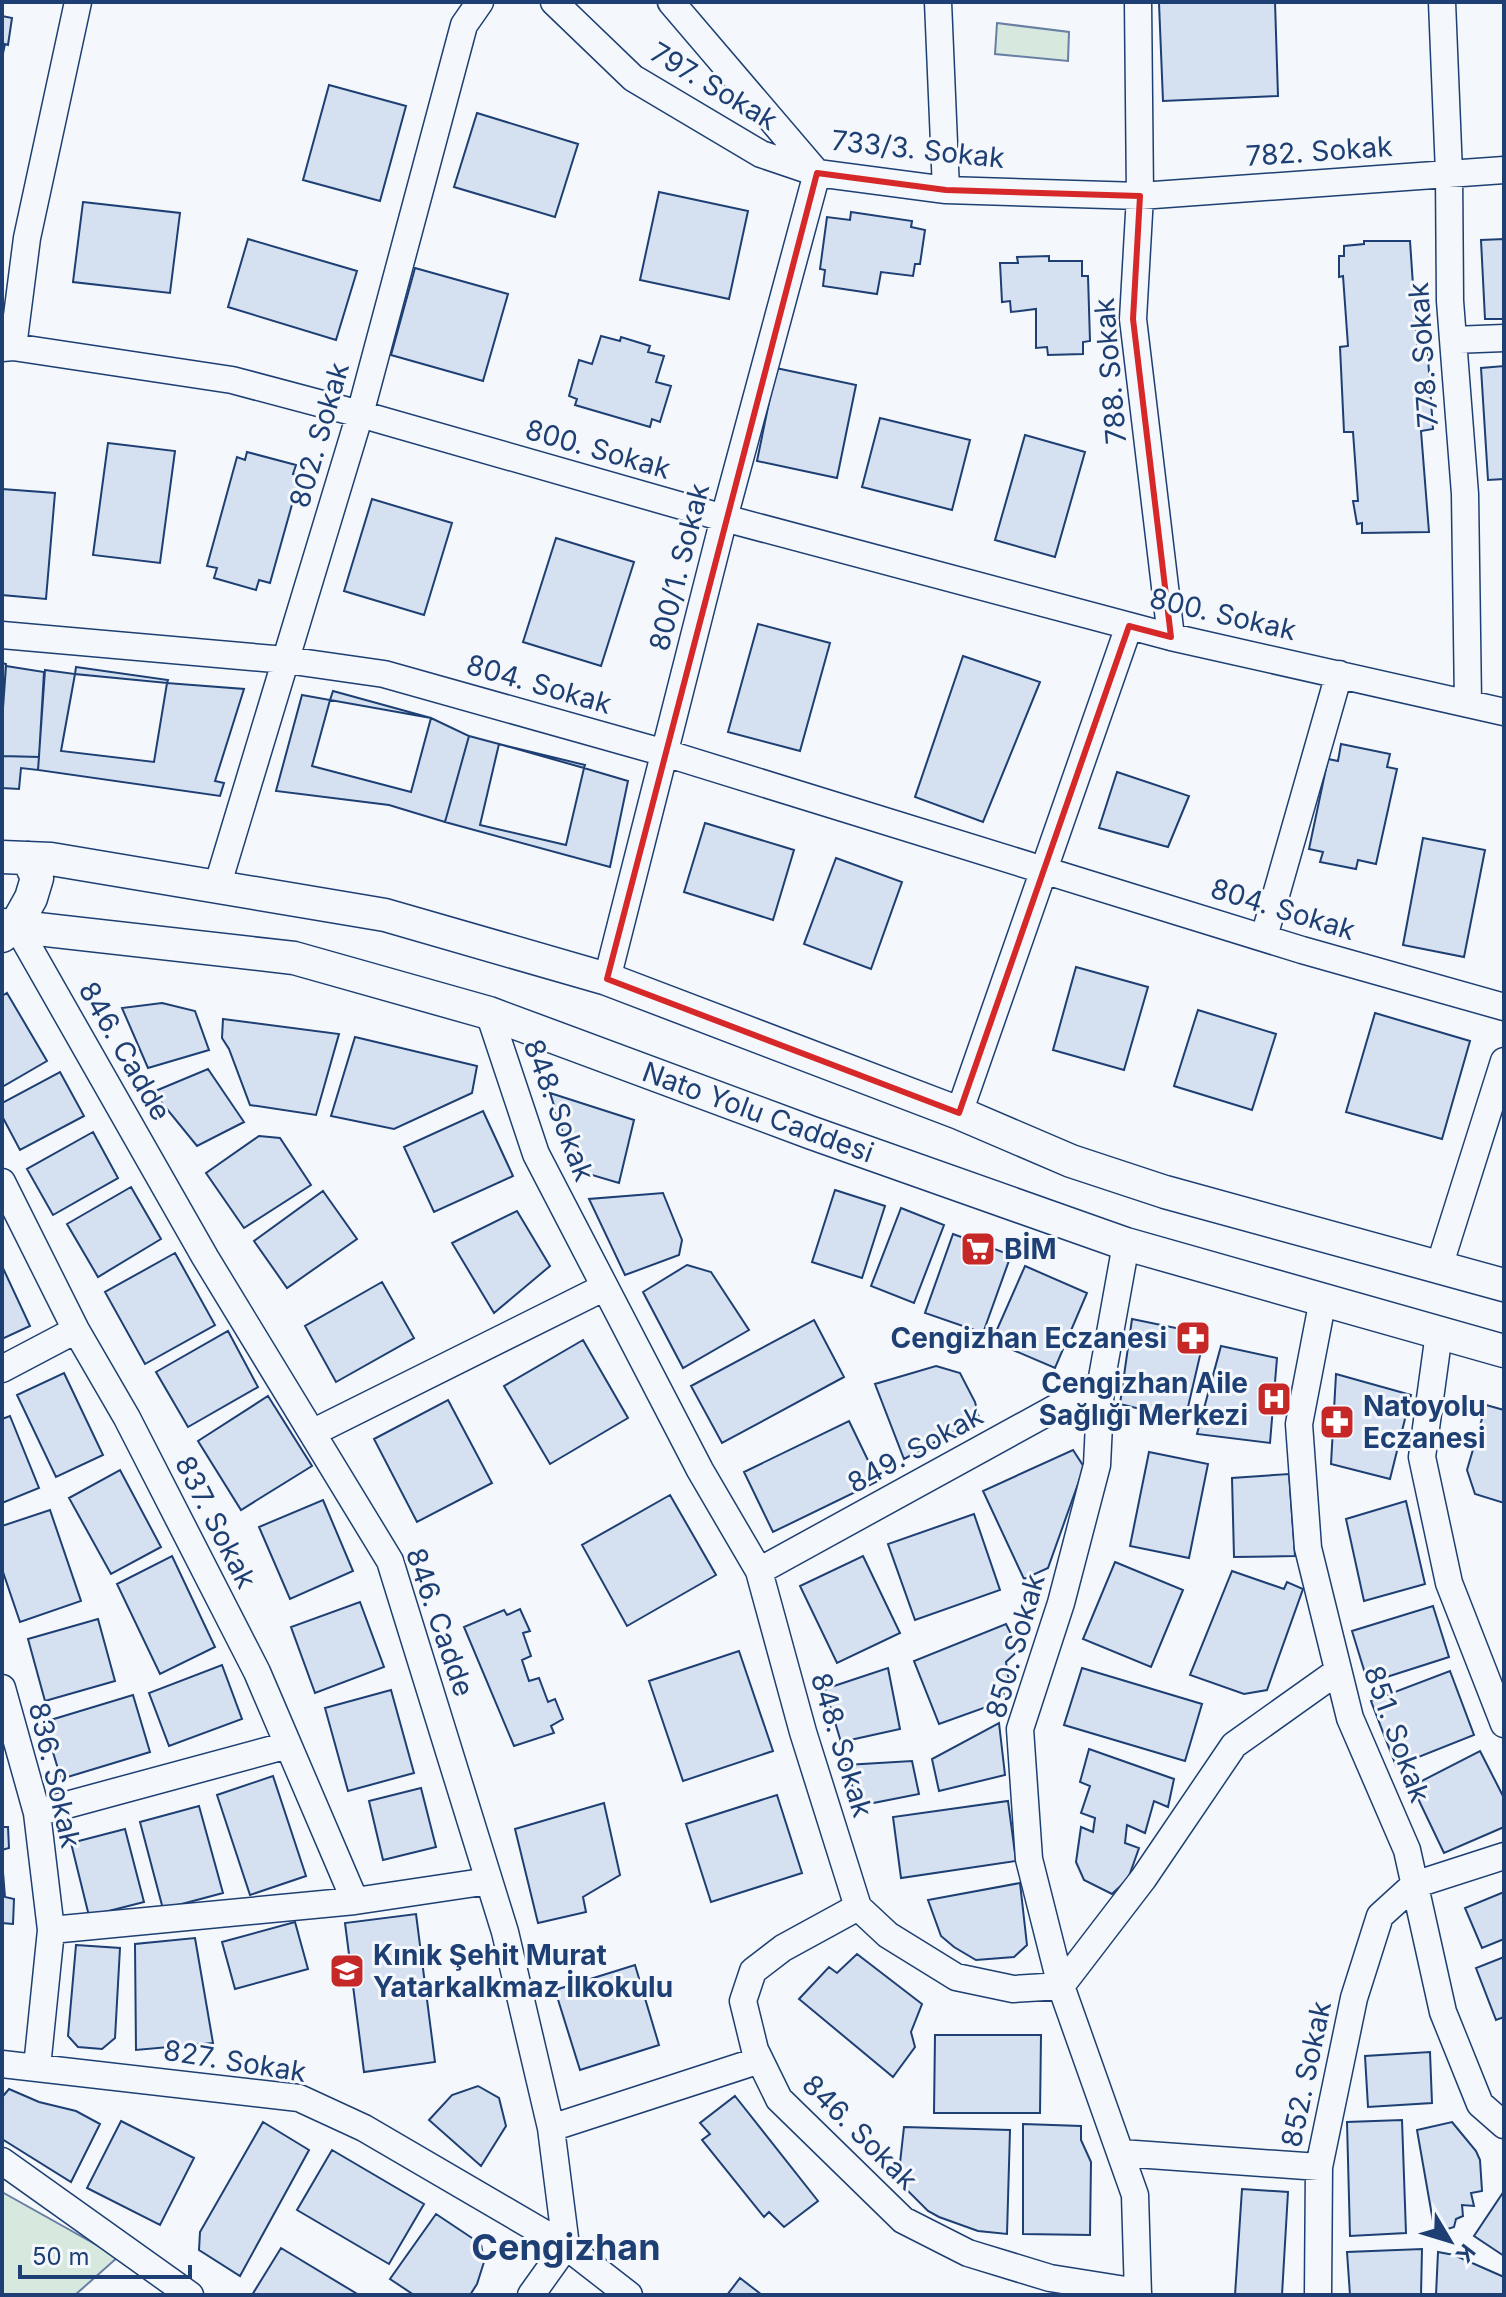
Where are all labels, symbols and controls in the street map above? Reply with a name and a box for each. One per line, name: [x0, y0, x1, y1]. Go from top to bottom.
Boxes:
street label: 797. Sokak: [644, 35, 784, 137]
street label: 733/3. Sokak: [830, 123, 1006, 175]
street label: 782. Sokak: [1244, 129, 1394, 173]
street label: 778. Sokak: [1401, 281, 1445, 429]
street label: 788. Sokak: [1087, 296, 1133, 446]
street label: 802. Sokak: [282, 359, 356, 511]
street label: 800. Sokak: [522, 412, 674, 486]
street label: 800/1. Sokak: [642, 480, 716, 654]
street label: 800. Sokak: [1147, 581, 1299, 647]
street label: 804. Sokak: [463, 647, 615, 721]
street label: 804. Sokak: [1207, 871, 1359, 947]
street label: 846. Cadde: [72, 976, 178, 1126]
street label: 848. Sokak: [516, 1034, 602, 1186]
street label: Nato Yolu Caddesi: [638, 1054, 878, 1170]
supermarket icon: BİM: [959, 1230, 997, 1268]
place label: BİM: [1004, 1231, 1056, 1266]
pharmacy icon: Cengizhan Eczanesi: [1174, 1319, 1212, 1357]
place label: Cengizhan Eczanesi: [891, 1321, 1167, 1355]
place label: Cengizhan Aile Sağlığı Merkezi: [1039, 1366, 1248, 1432]
hospital icon: Cengizhan Aile Sağlığı Merkezi: [1255, 1380, 1293, 1418]
place label: Natoyolu Eczanesi: [1363, 1389, 1486, 1455]
street label: 849. Sokak: [842, 1398, 988, 1500]
pharmacy icon: Natoyolu Eczanesi: [1318, 1403, 1356, 1441]
street label: 837. Sokak: [168, 1450, 264, 1594]
street label: 846. Cadde: [399, 1543, 481, 1701]
street label: 850. Sokak: [978, 1570, 1052, 1722]
street label: 851. Sokak: [1357, 1661, 1437, 1807]
street label: 848. Sokak: [804, 1669, 880, 1821]
street label: 836. Sokak: [22, 1699, 88, 1851]
place label: Kınık Şehit Murat Yatarkalkmaz İlkokulu: [373, 1938, 673, 2004]
school or university icon: Kınık Şehit Murat Yatarkalkmaz İlkokulu: [328, 1952, 366, 1990]
street label: 852. Sokak: [1274, 1998, 1338, 2150]
street label: 827. Sokak: [161, 2033, 309, 2089]
street label: 846. Sokak: [795, 2067, 925, 2197]
north arrow: [1410, 2201, 1490, 2281]
district label: Cengizhan: [471, 2225, 661, 2269]
scale bar: [20, 2229, 190, 2279]
text: K: [1451, 2239, 1481, 2268]
text: 50 m: [32, 2242, 90, 2271]

